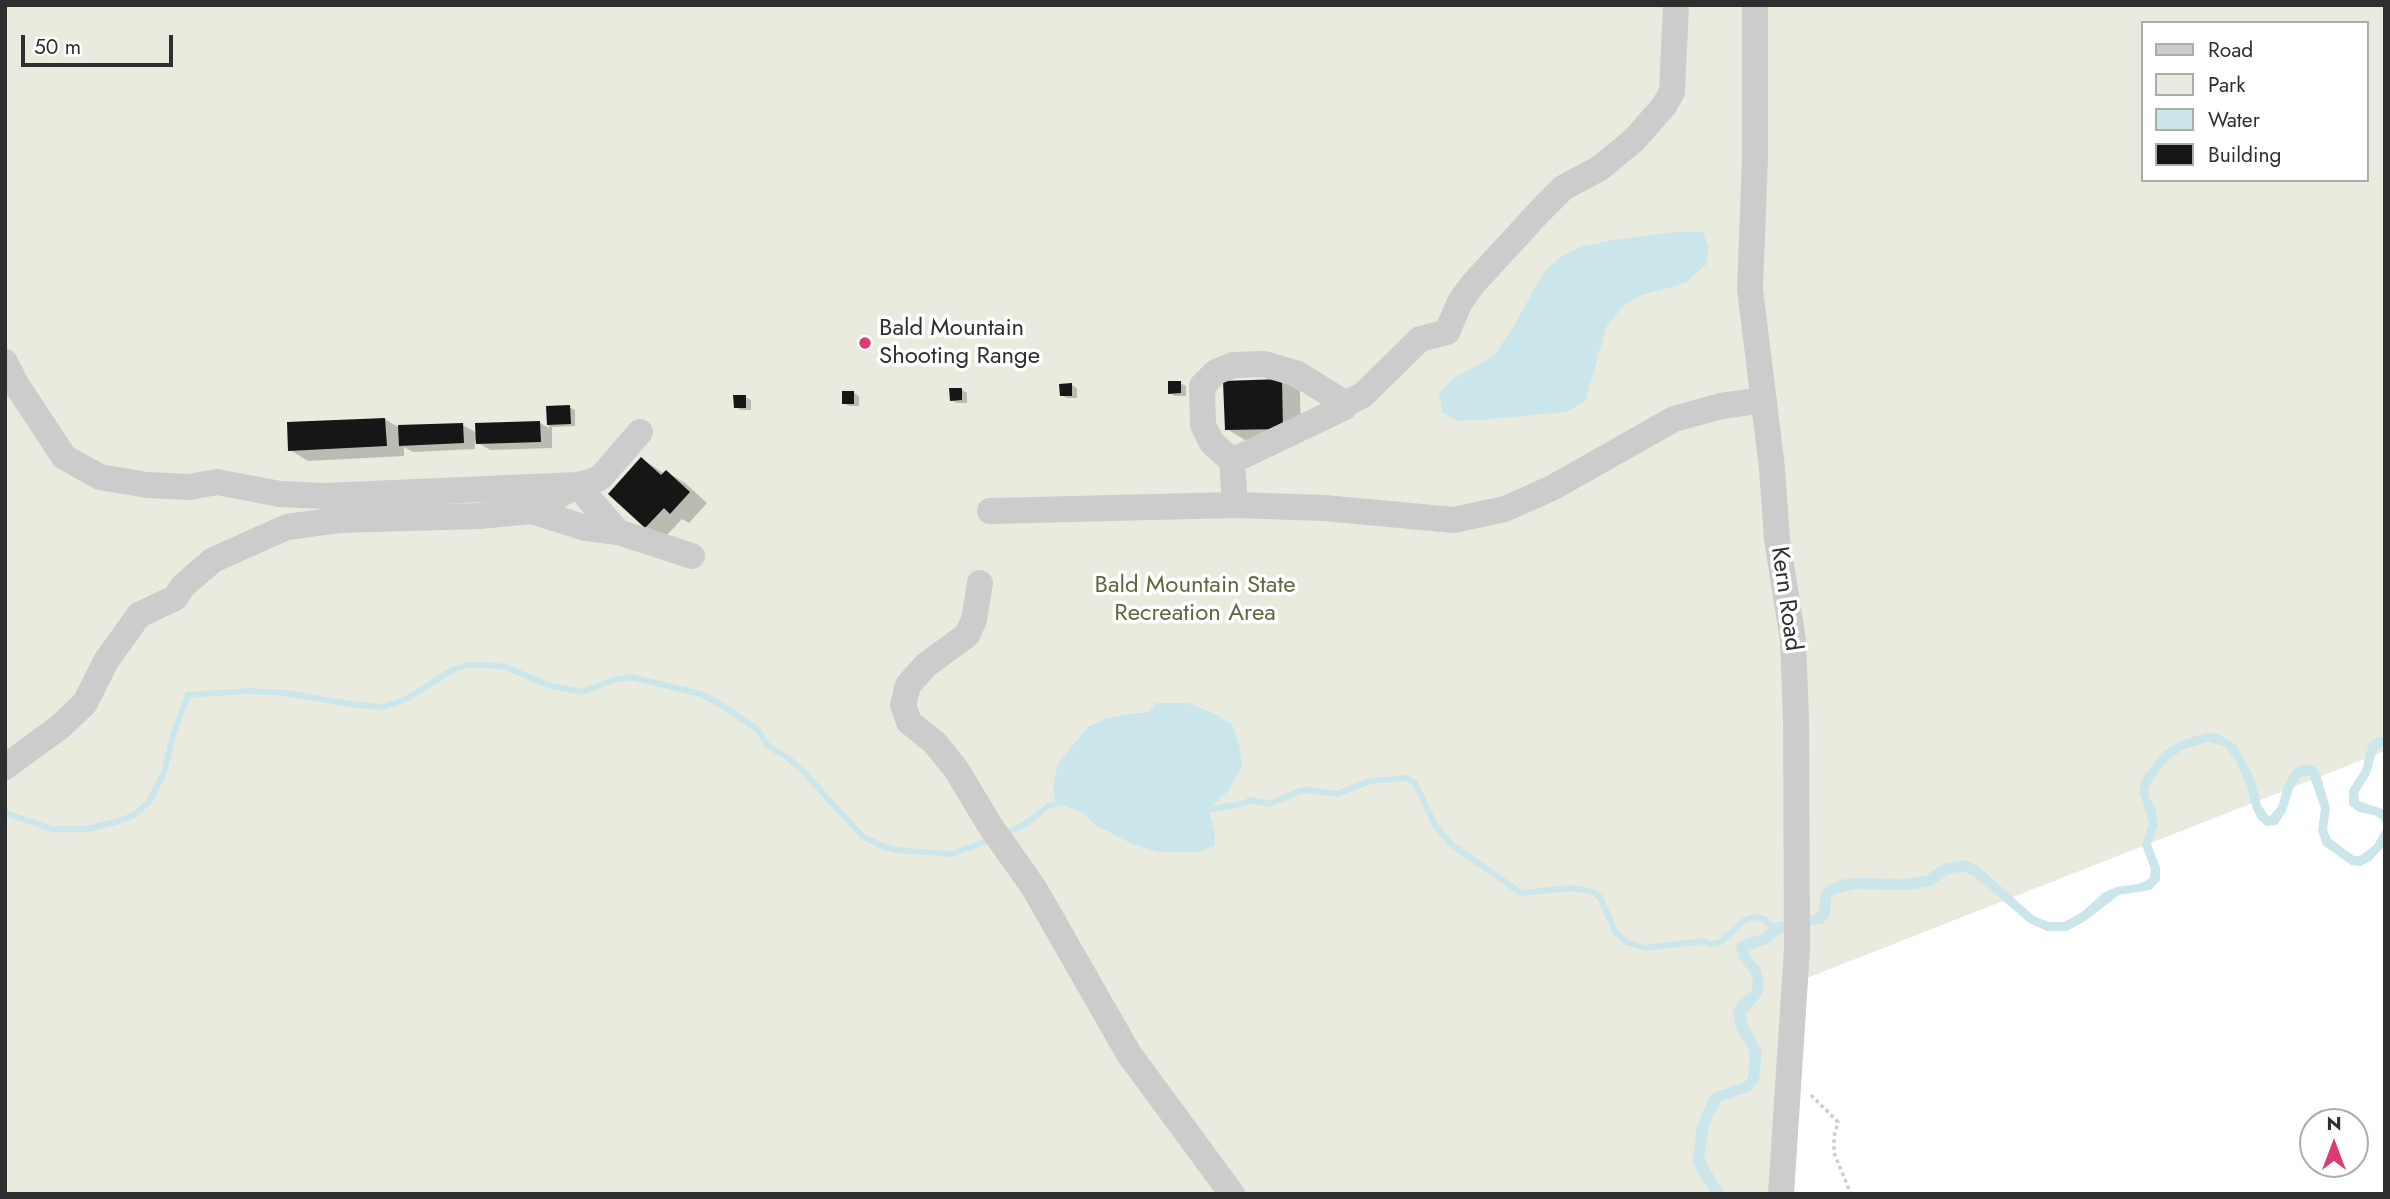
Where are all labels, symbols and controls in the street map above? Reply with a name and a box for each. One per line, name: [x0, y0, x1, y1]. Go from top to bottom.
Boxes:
scale bar: [24, 21, 177, 65]
legend: [2142, 21, 2369, 182]
text: 50 m: [34, 32, 81, 62]
text: Road: [2208, 35, 2253, 65]
text: Park: [2208, 70, 2245, 100]
text: Water: [2208, 105, 2260, 135]
text: Building: [2208, 140, 2281, 170]
place label: Bald Mountain Shooting Range: [879, 315, 1040, 371]
marker: Bald Mountain Shooting Range: [857, 335, 873, 351]
street label: Kern Road: [1763, 545, 1807, 653]
park label: Bald Mountain State Recreation Area: [1095, 572, 1295, 628]
north arrow: [2299, 1108, 2369, 1178]
text: N: [2326, 1110, 2342, 1137]

